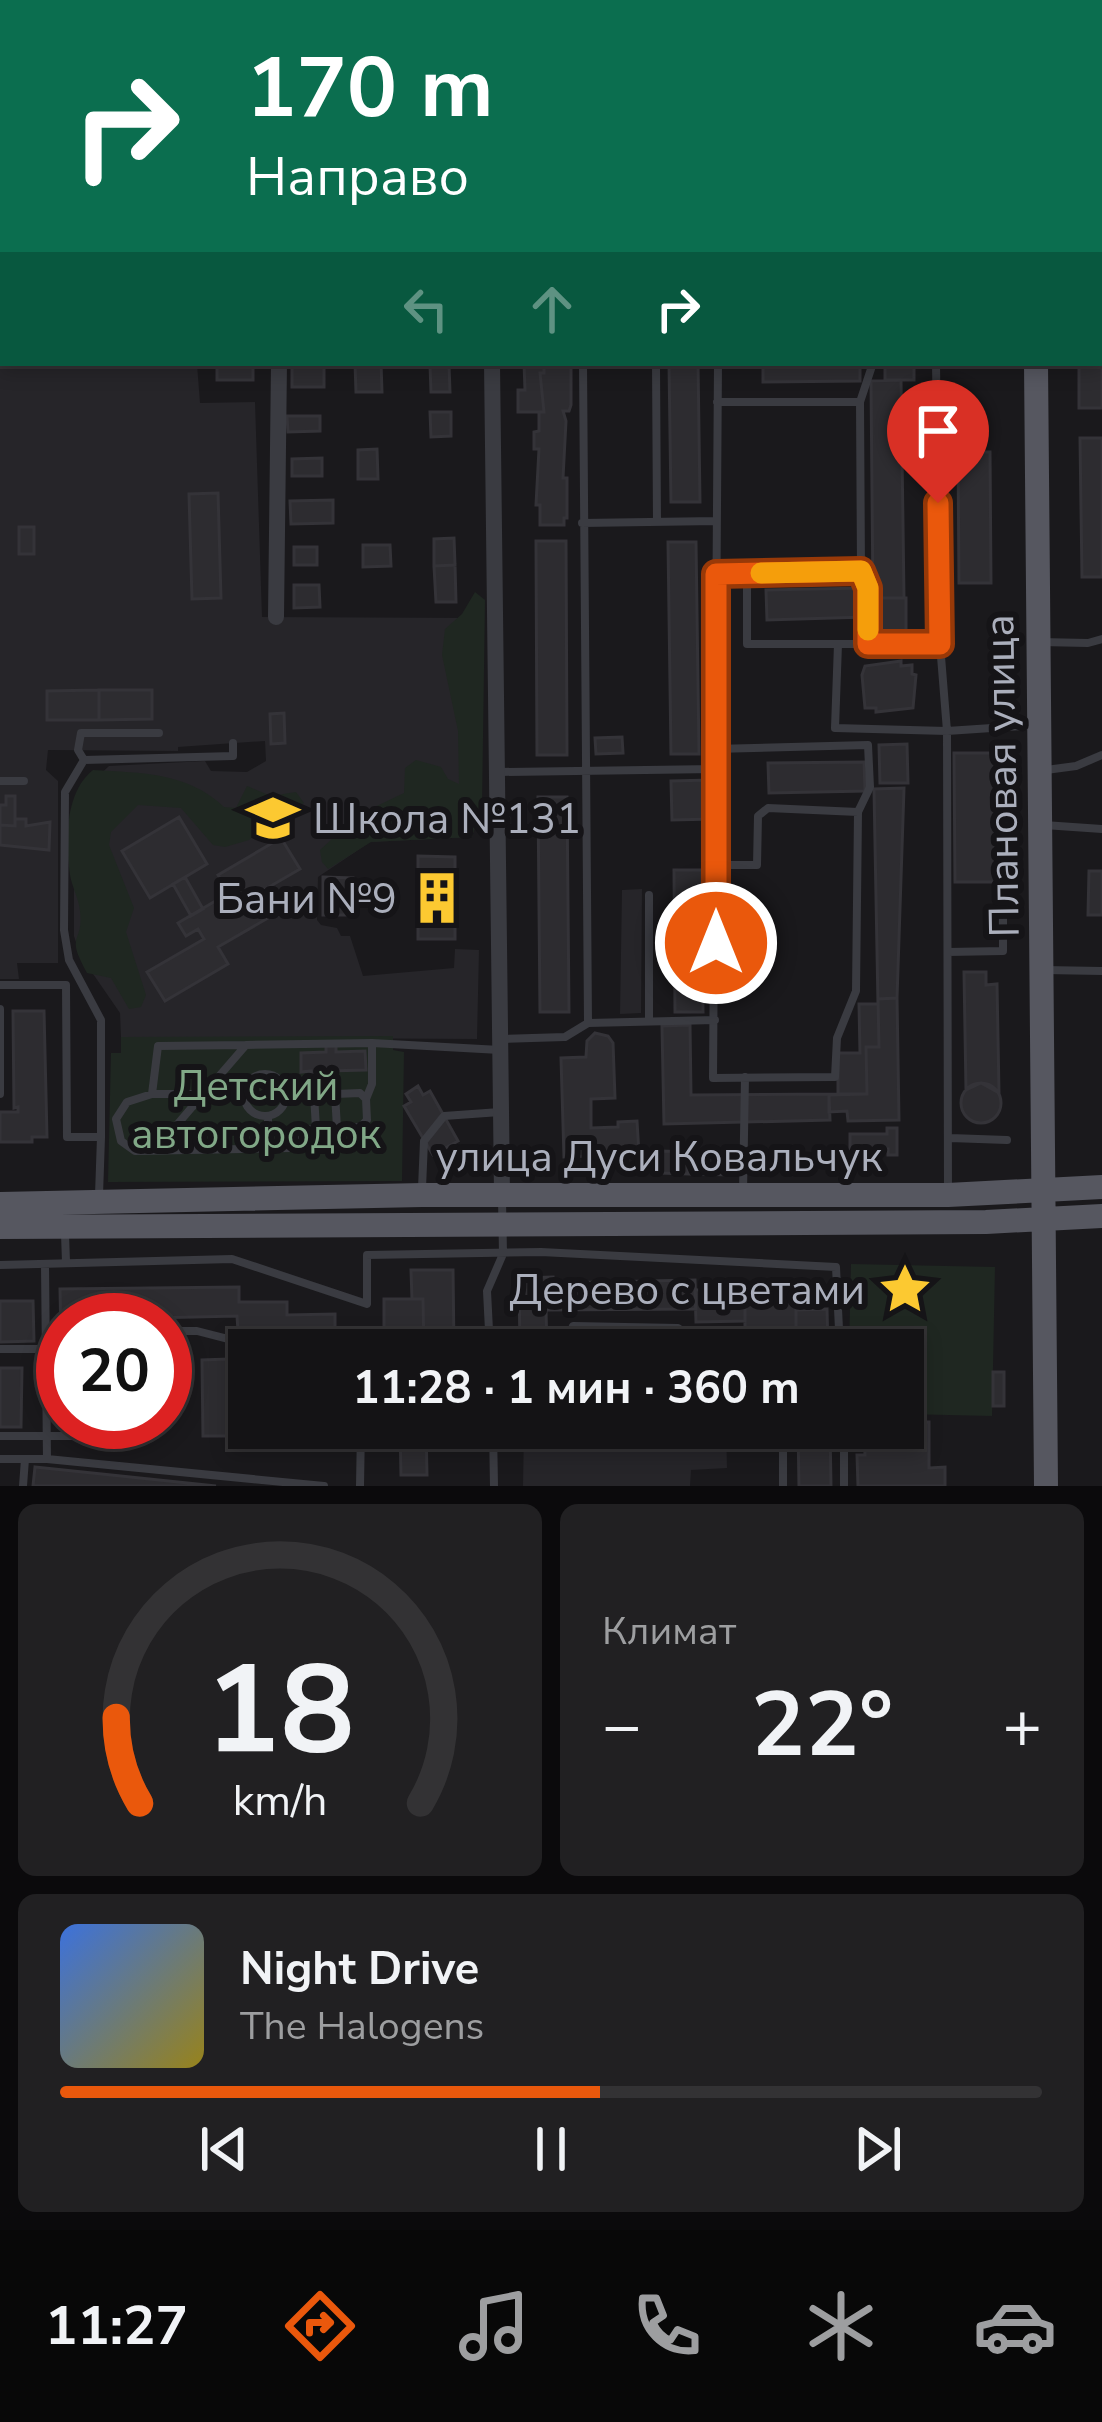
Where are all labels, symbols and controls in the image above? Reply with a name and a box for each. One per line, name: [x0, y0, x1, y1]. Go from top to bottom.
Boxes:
text: 170 m: [246, 31, 494, 146]
icon: right: [48, 48, 204, 204]
text: Направо: [246, 140, 469, 214]
icon: left: [393, 276, 459, 342]
icon: ahead: [519, 276, 585, 342]
icon: right: [645, 276, 711, 342]
pin: [887, 380, 989, 503]
icon: arrive: [905, 398, 971, 464]
street label: Плановая улица: [971, 614, 1034, 938]
school or university icon: Школа №131: [244, 789, 302, 847]
place label: Школа №131: [313, 791, 581, 848]
building icon: Бани №9: [408, 869, 466, 927]
place label: Бани №9: [216, 871, 397, 928]
position arrow: [653, 880, 779, 1006]
park label: Детский автогородок: [131, 1058, 382, 1163]
street label: улица Дуси Ковальчук: [436, 1129, 883, 1186]
place icon: Дерево с цветами: [876, 1260, 934, 1318]
place label: Дерево с цветами: [509, 1262, 865, 1319]
speed limit sign: 20: [36, 1293, 192, 1449]
text: 11:28 · 1 мин · 360 m: [352, 1358, 800, 1419]
text: Климат: [602, 1605, 736, 1658]
text: 18: [205, 1626, 355, 1796]
text: 22°: [751, 1664, 893, 1787]
text: −: [602, 1681, 642, 1771]
text: +: [1002, 1681, 1042, 1771]
text: km/h: [233, 1772, 327, 1830]
text: Night Drive: [240, 1939, 479, 2000]
text: The Halogens: [240, 2000, 484, 2053]
icon: previous: [191, 2116, 257, 2182]
icon: pause: [518, 2116, 584, 2182]
icon: next: [845, 2116, 911, 2182]
icon: directions: [278, 2284, 362, 2368]
icon: music: [452, 2284, 536, 2368]
icon: phone: [625, 2284, 709, 2368]
icon: climate: [799, 2284, 883, 2368]
icon: car: [973, 2284, 1057, 2368]
text: 11:27: [45, 2289, 188, 2363]

